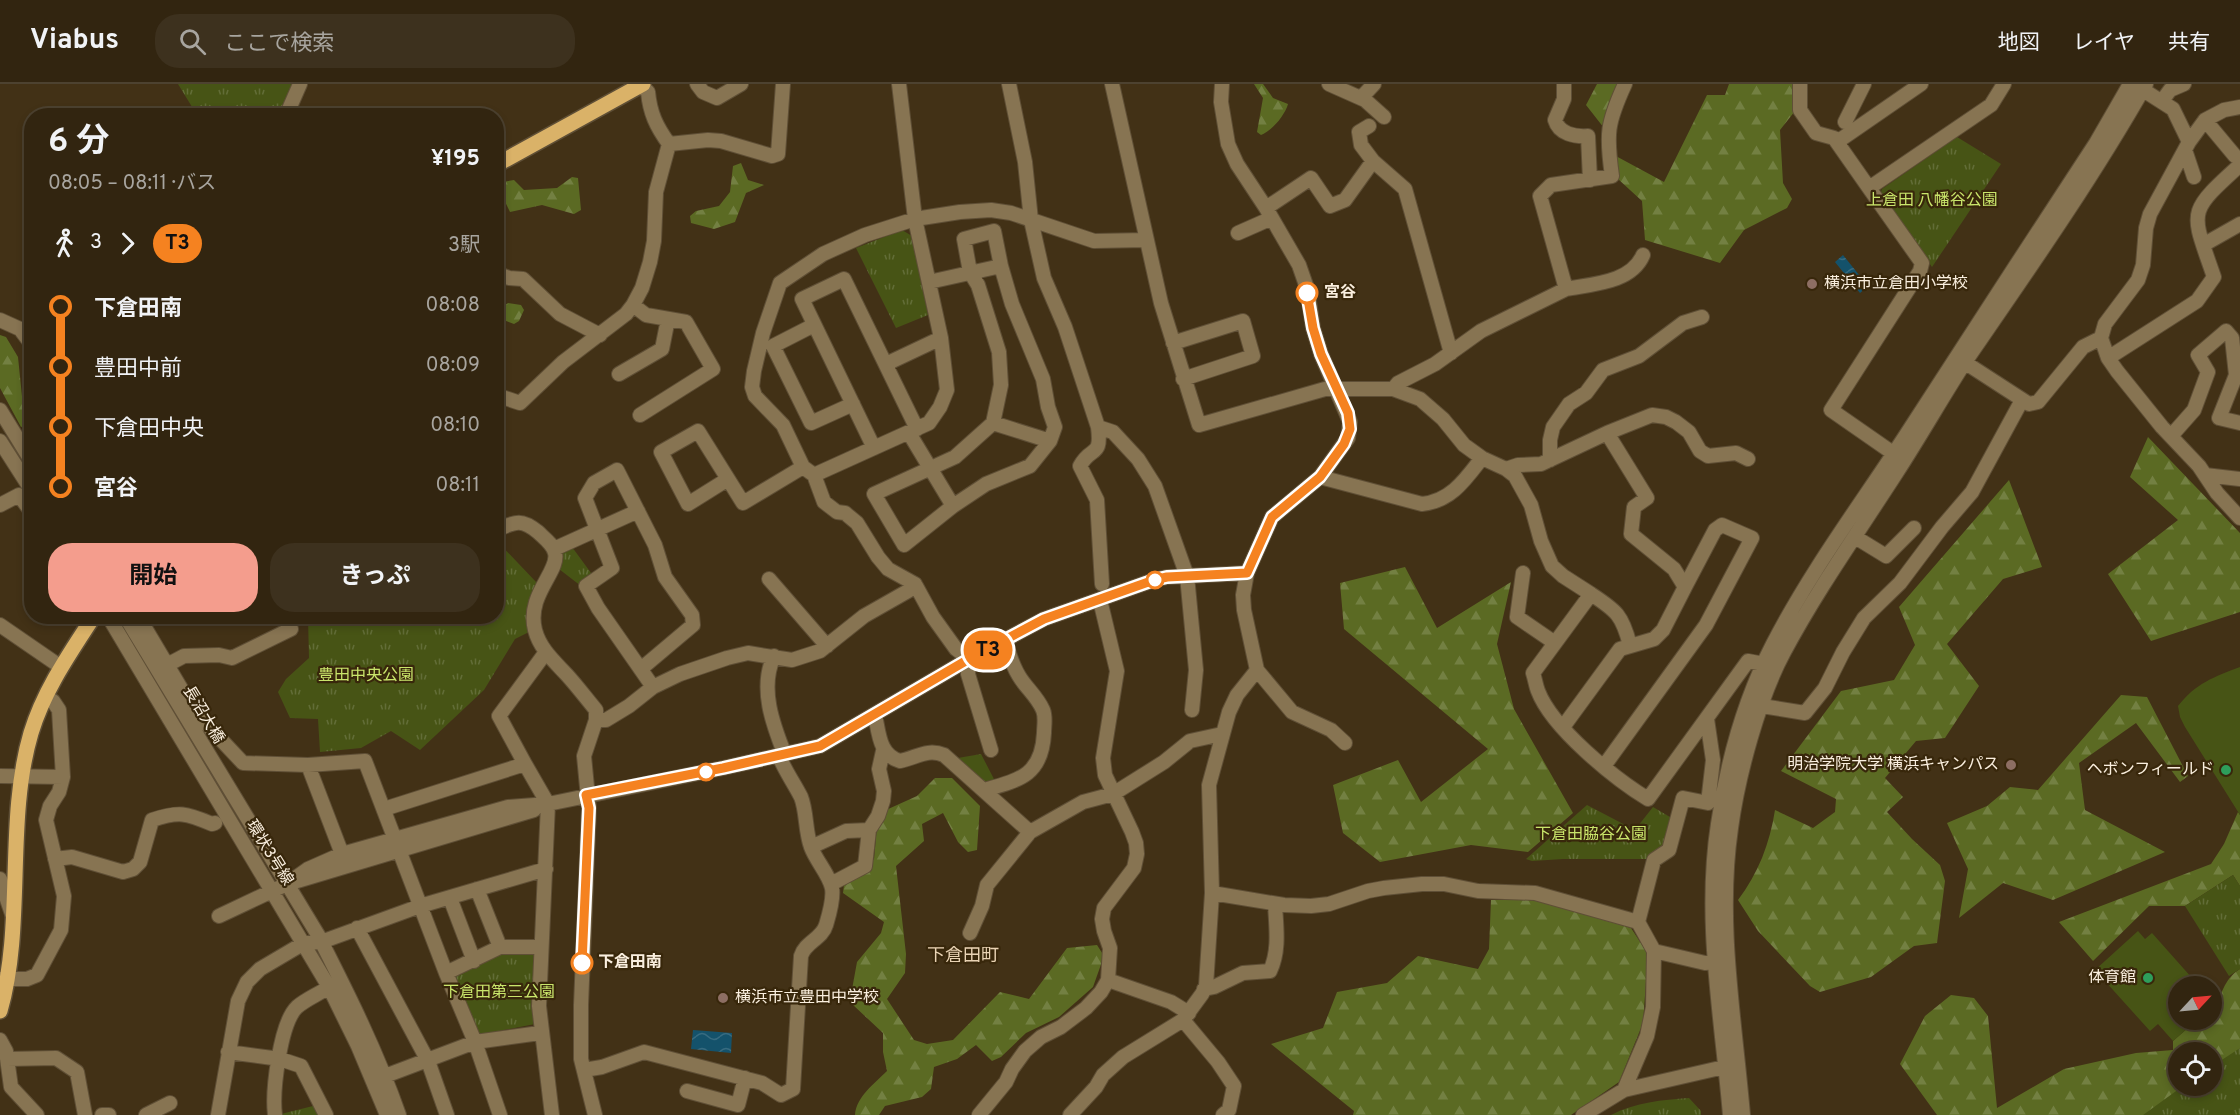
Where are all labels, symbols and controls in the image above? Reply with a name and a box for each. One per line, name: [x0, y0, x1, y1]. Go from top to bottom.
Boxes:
search box: [155, 14, 575, 68]
text: Viabus: [30, 23, 119, 59]
icon: search: [176, 25, 209, 58]
text: 地図: [1998, 30, 2040, 57]
text: レイヤ: [2073, 30, 2135, 57]
text: 共有: [2168, 30, 2210, 57]
text: ここで検索: [224, 31, 334, 58]
text: 6 分: [48, 122, 110, 164]
text: ¥195: [431, 146, 480, 173]
text: 08:05 – 08:11 · バス: [48, 171, 216, 197]
park label: 上倉田 八幡谷公園: [1866, 191, 1998, 211]
icon: walk: [48, 227, 81, 260]
icon: forward: [111, 227, 144, 260]
text: 3: [90, 230, 102, 256]
text: T3: [165, 230, 190, 257]
text: 3駅: [448, 233, 480, 259]
place label: 横浜市立倉田小学校: [1824, 274, 1968, 294]
marker: 横浜市立倉田小学校: [1805, 277, 1819, 291]
marker: 宮谷: [1296, 282, 1318, 304]
place label: 宮谷: [1324, 283, 1356, 303]
text: 08:08: [425, 293, 480, 319]
text: 下倉田南: [94, 296, 182, 323]
text: 08:09: [426, 353, 480, 379]
text: 豊田中前: [94, 356, 182, 383]
text: 08:10: [430, 413, 480, 439]
text: 下倉田中央: [94, 416, 204, 443]
text: 08:11: [436, 473, 480, 499]
text: 宮谷: [94, 476, 138, 503]
button: 開始: [48, 543, 258, 612]
button: きっぷ: [270, 543, 480, 612]
unlabelled marker: [1146, 571, 1164, 589]
line badge: T3: [961, 630, 1015, 670]
text: T3: [976, 637, 1000, 664]
park label: 豊田中央公園: [318, 666, 414, 686]
street label: 長沼大橋: [178, 682, 228, 748]
place label: 明治学院大学 横浜キャンパス: [1787, 755, 1999, 775]
marker: 明治学院大学 横浜キャンパス: [2004, 758, 2018, 772]
place label: ヘボンフィールド: [2087, 760, 2214, 780]
unlabelled marker: [697, 763, 715, 781]
marker: ヘボンフィールド: [2219, 763, 2233, 777]
street label: 環状3号線: [241, 816, 297, 890]
park label: 下倉田脇谷公園: [1535, 825, 1647, 845]
district label: 下倉田町: [927, 945, 999, 968]
marker: 下倉田南: [571, 952, 593, 974]
place label: 下倉田南: [598, 953, 662, 973]
place label: 体育館: [2088, 968, 2136, 988]
marker: 体育館: [2141, 971, 2155, 985]
north arrow: [2168, 976, 2222, 1030]
map controls: [2168, 976, 2222, 1096]
park label: 下倉田第三公園: [443, 983, 555, 1003]
place label: 横浜市立豊田中学校: [735, 988, 879, 1008]
marker: 横浜市立豊田中学校: [716, 991, 730, 1005]
button: locate: [2168, 1042, 2222, 1096]

